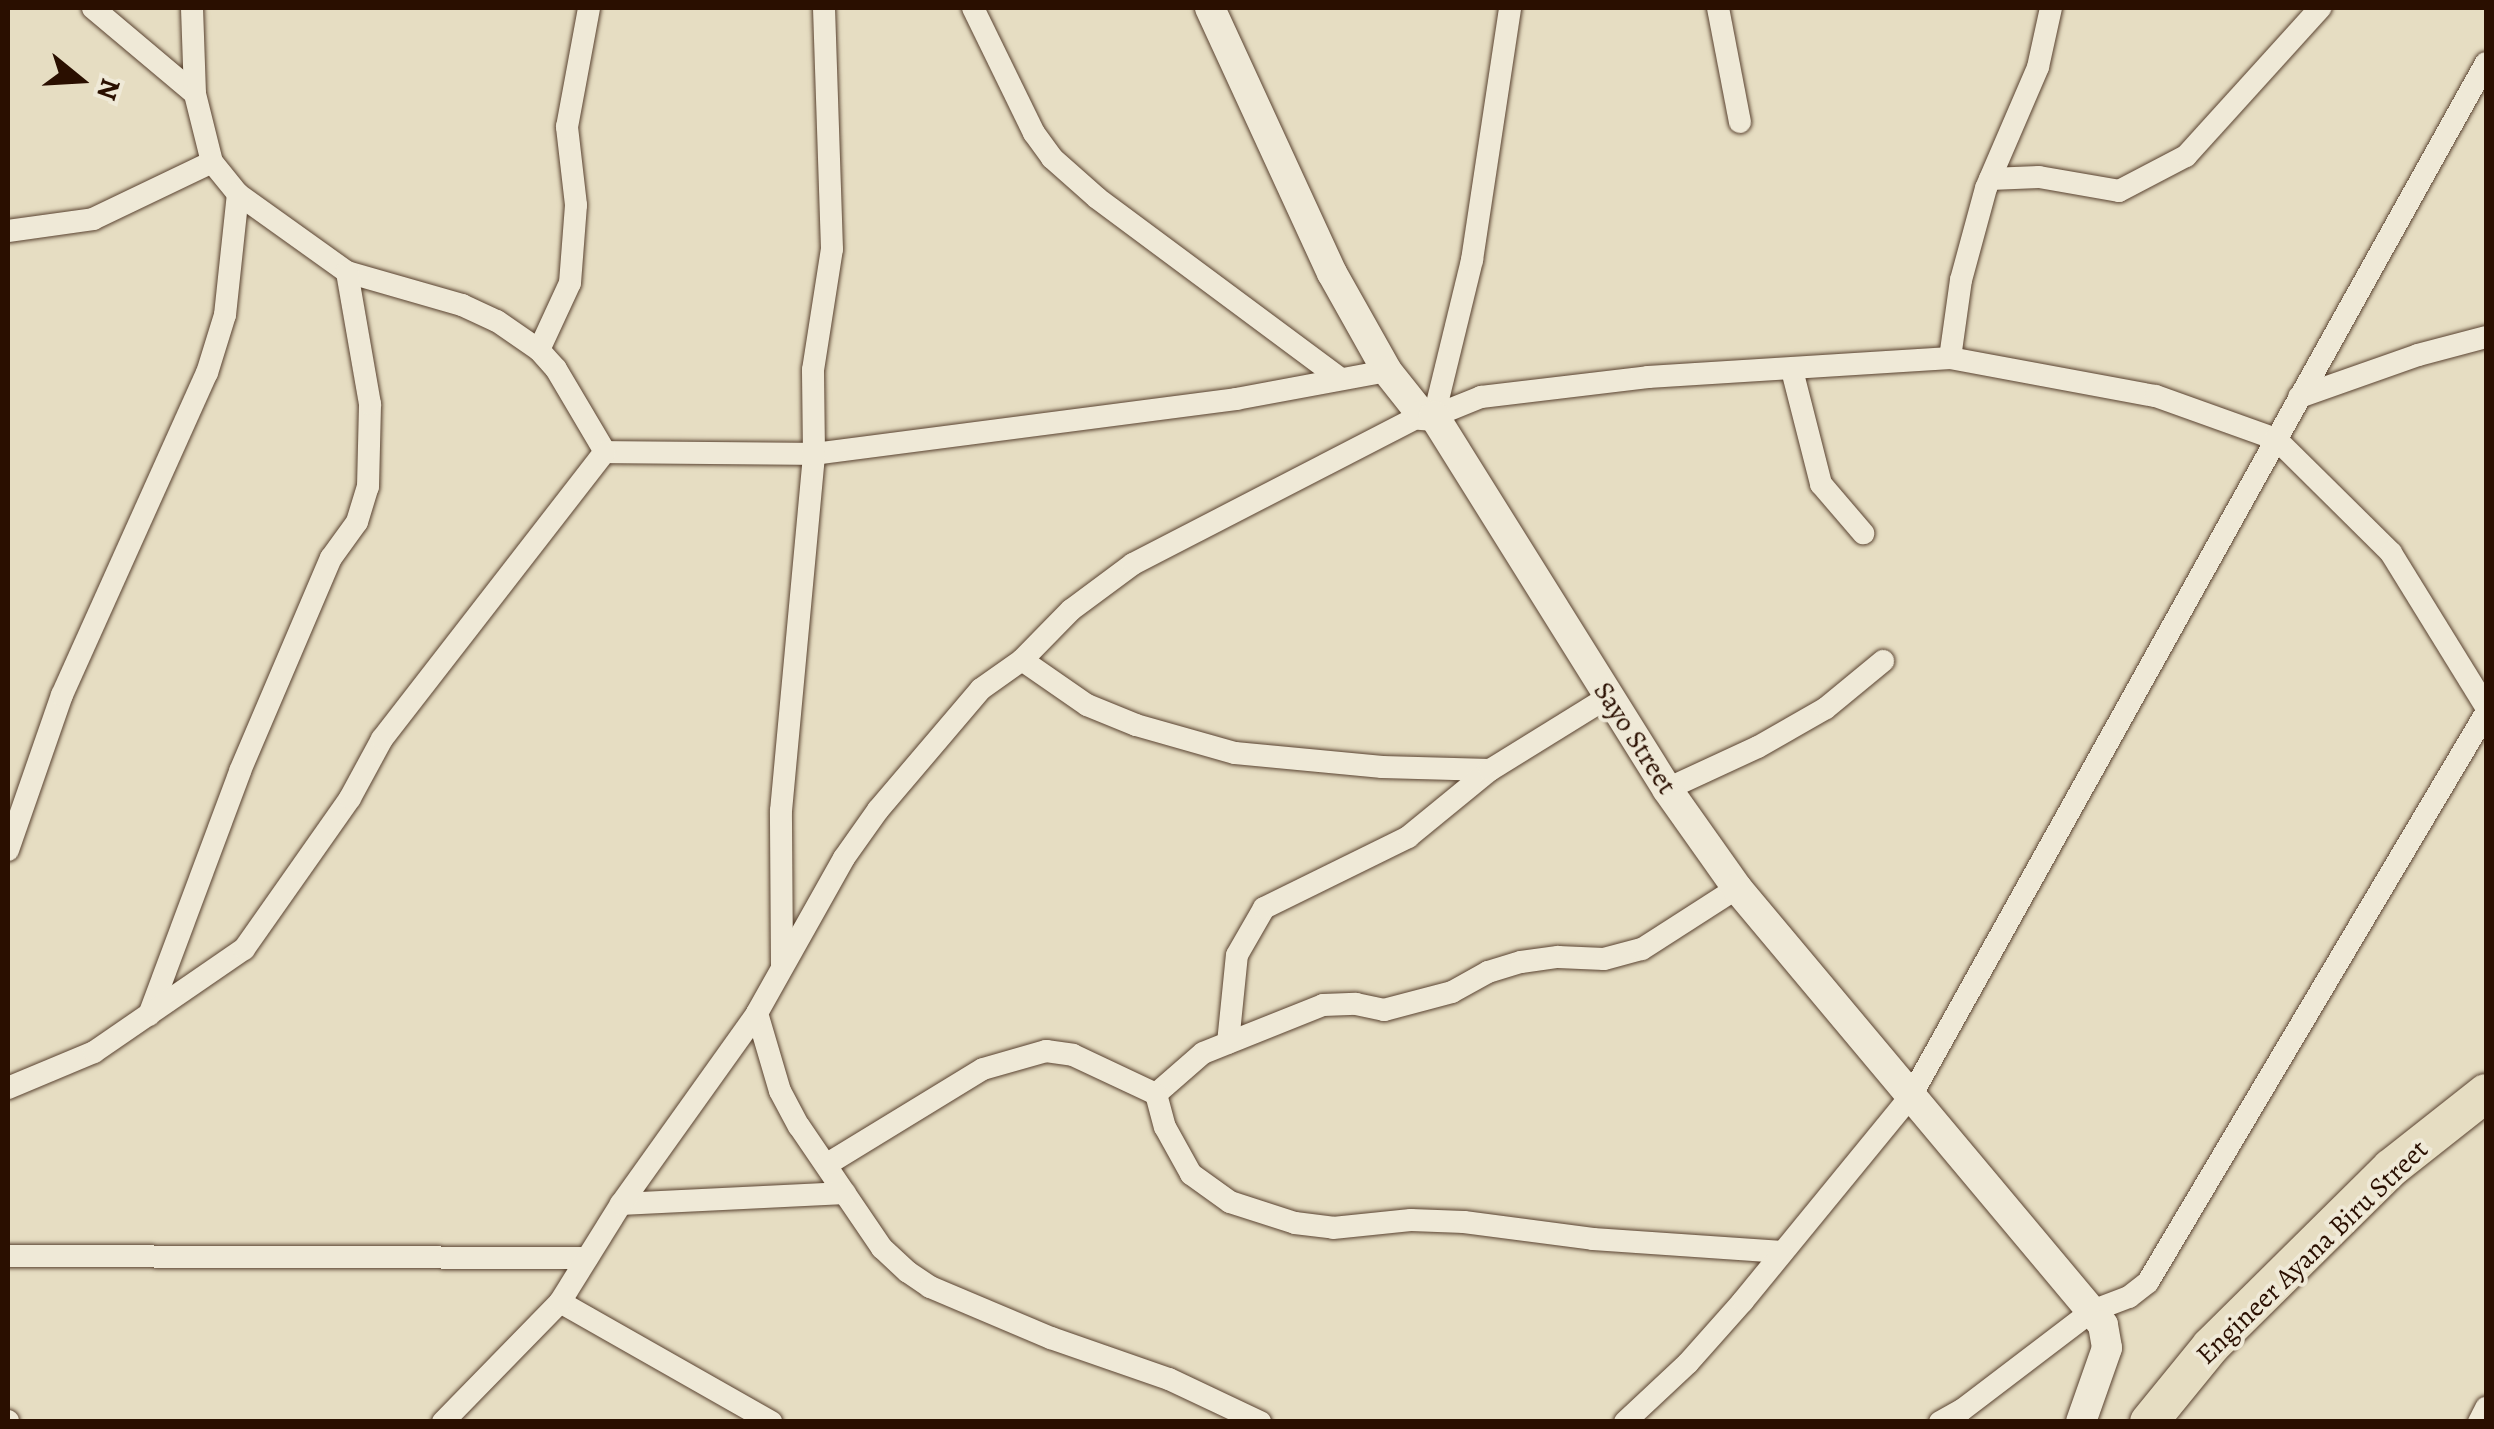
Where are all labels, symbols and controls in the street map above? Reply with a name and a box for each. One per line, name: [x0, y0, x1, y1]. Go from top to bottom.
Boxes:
north arrow: [30, 30, 130, 130]
text: N: [87, 74, 130, 105]
street label: Sayo Street: [1586, 676, 1684, 800]
street label: Engineer Ayana Biru Street: [2189, 1133, 2435, 1371]

